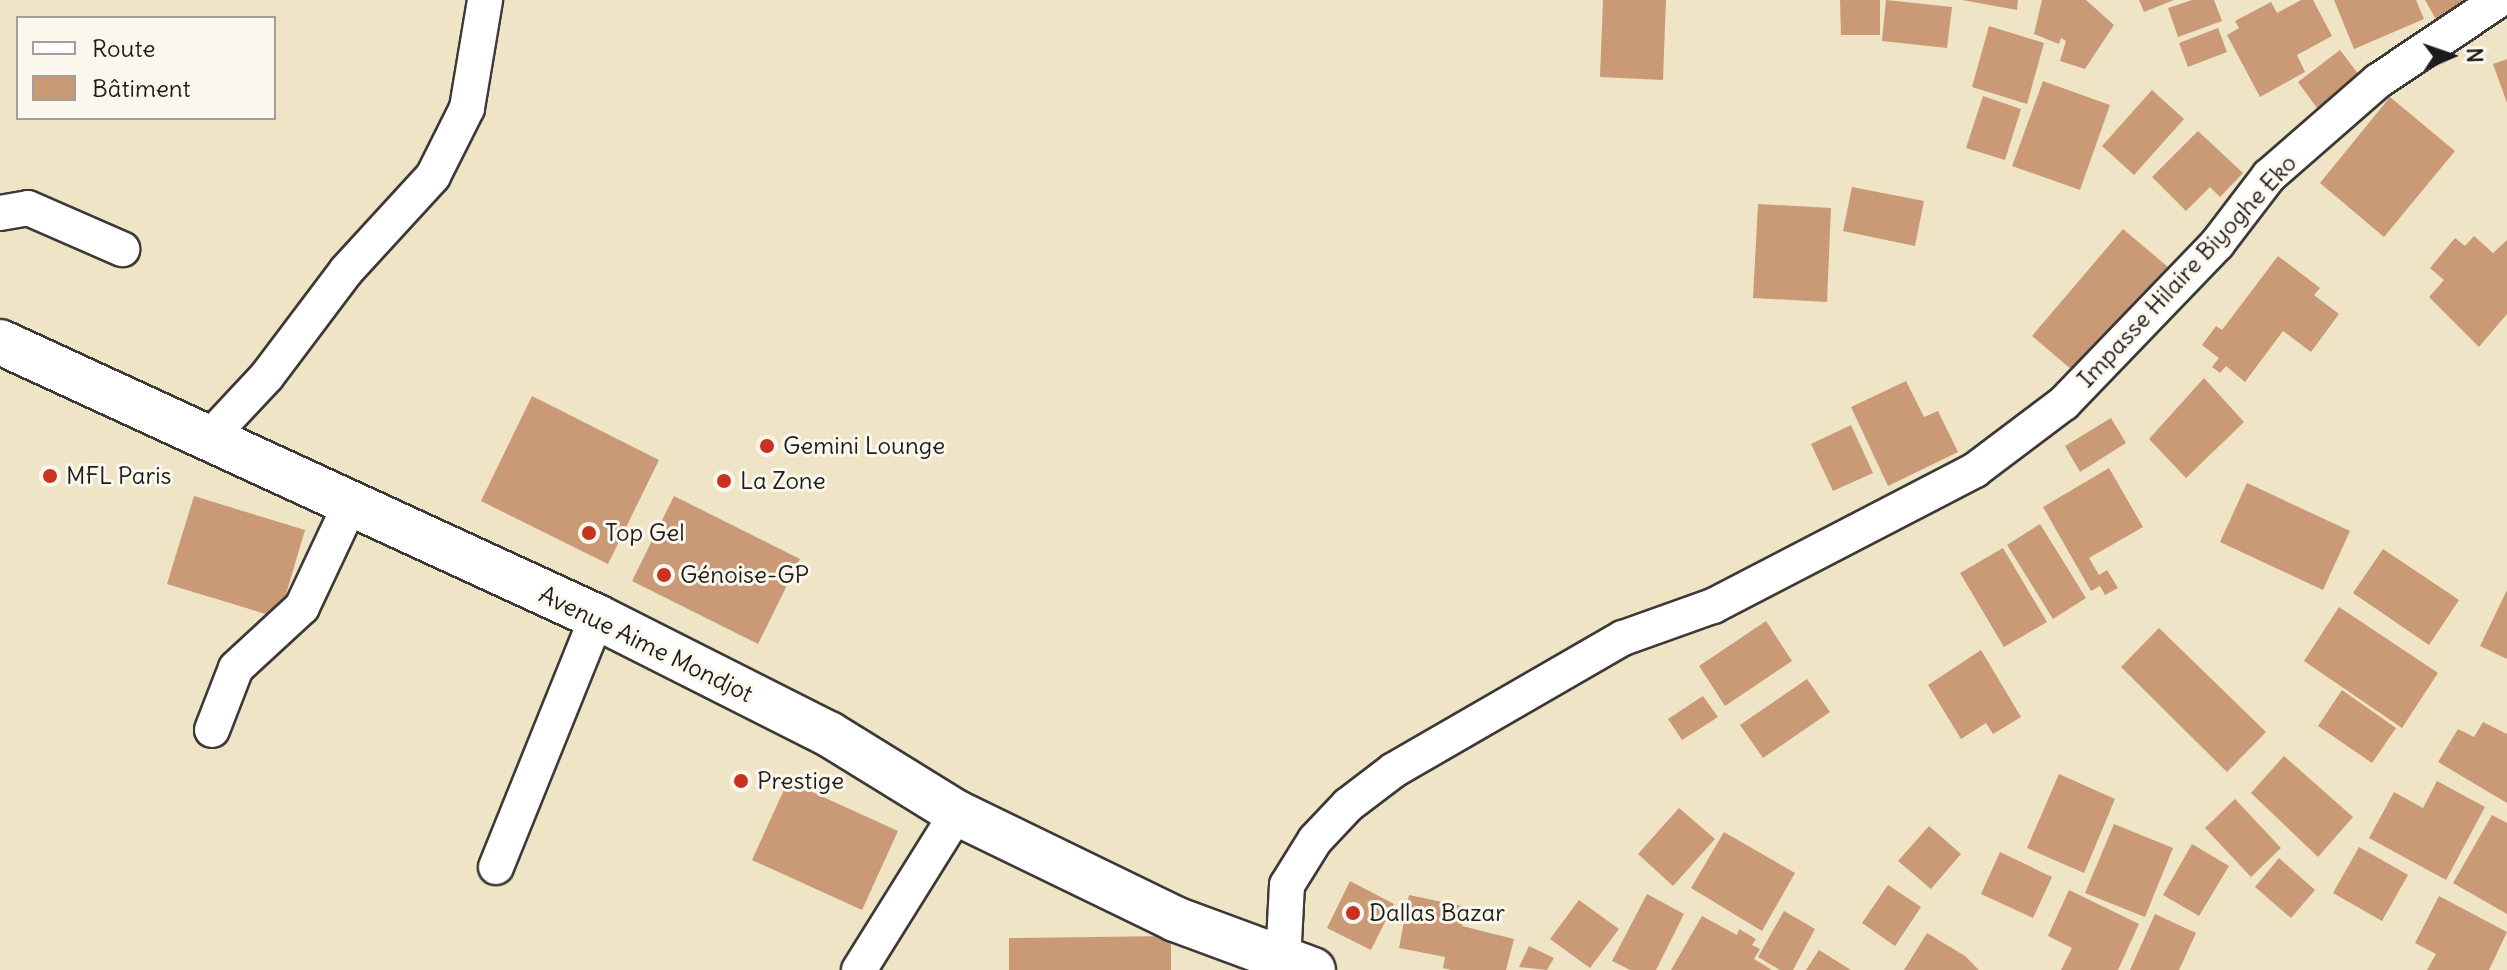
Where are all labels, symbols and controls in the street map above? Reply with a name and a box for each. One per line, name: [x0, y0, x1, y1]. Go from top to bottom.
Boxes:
legend: [16, 16, 276, 120]
north arrow: [2411, 16, 2491, 96]
text: Route: [92, 33, 155, 63]
text: N: [2461, 47, 2489, 63]
text: Bâtiment: [92, 73, 191, 103]
street label: Impasse Hilaire Biyoghe Eko: [2072, 149, 2302, 393]
place label: Gemini Lounge: [783, 432, 945, 460]
marker: Gemini Lounge: [758, 437, 776, 455]
place label: MFL Paris: [66, 462, 171, 490]
marker: MFL Paris: [41, 467, 59, 485]
place label: La Zone: [740, 467, 826, 495]
marker: La Zone: [715, 472, 733, 490]
place label: Top Gel: [605, 519, 685, 547]
marker: Top Gel: [580, 524, 598, 542]
place label: Génoise-GP: [680, 561, 809, 589]
marker: Génoise-GP: [655, 566, 673, 584]
street label: Avenue Aime Mondjot: [534, 580, 758, 708]
place label: Prestige: [757, 767, 844, 795]
marker: Prestige: [732, 772, 750, 790]
place label: Dallas Bazar: [1369, 899, 1505, 927]
marker: Dallas Bazar: [1344, 904, 1362, 922]

